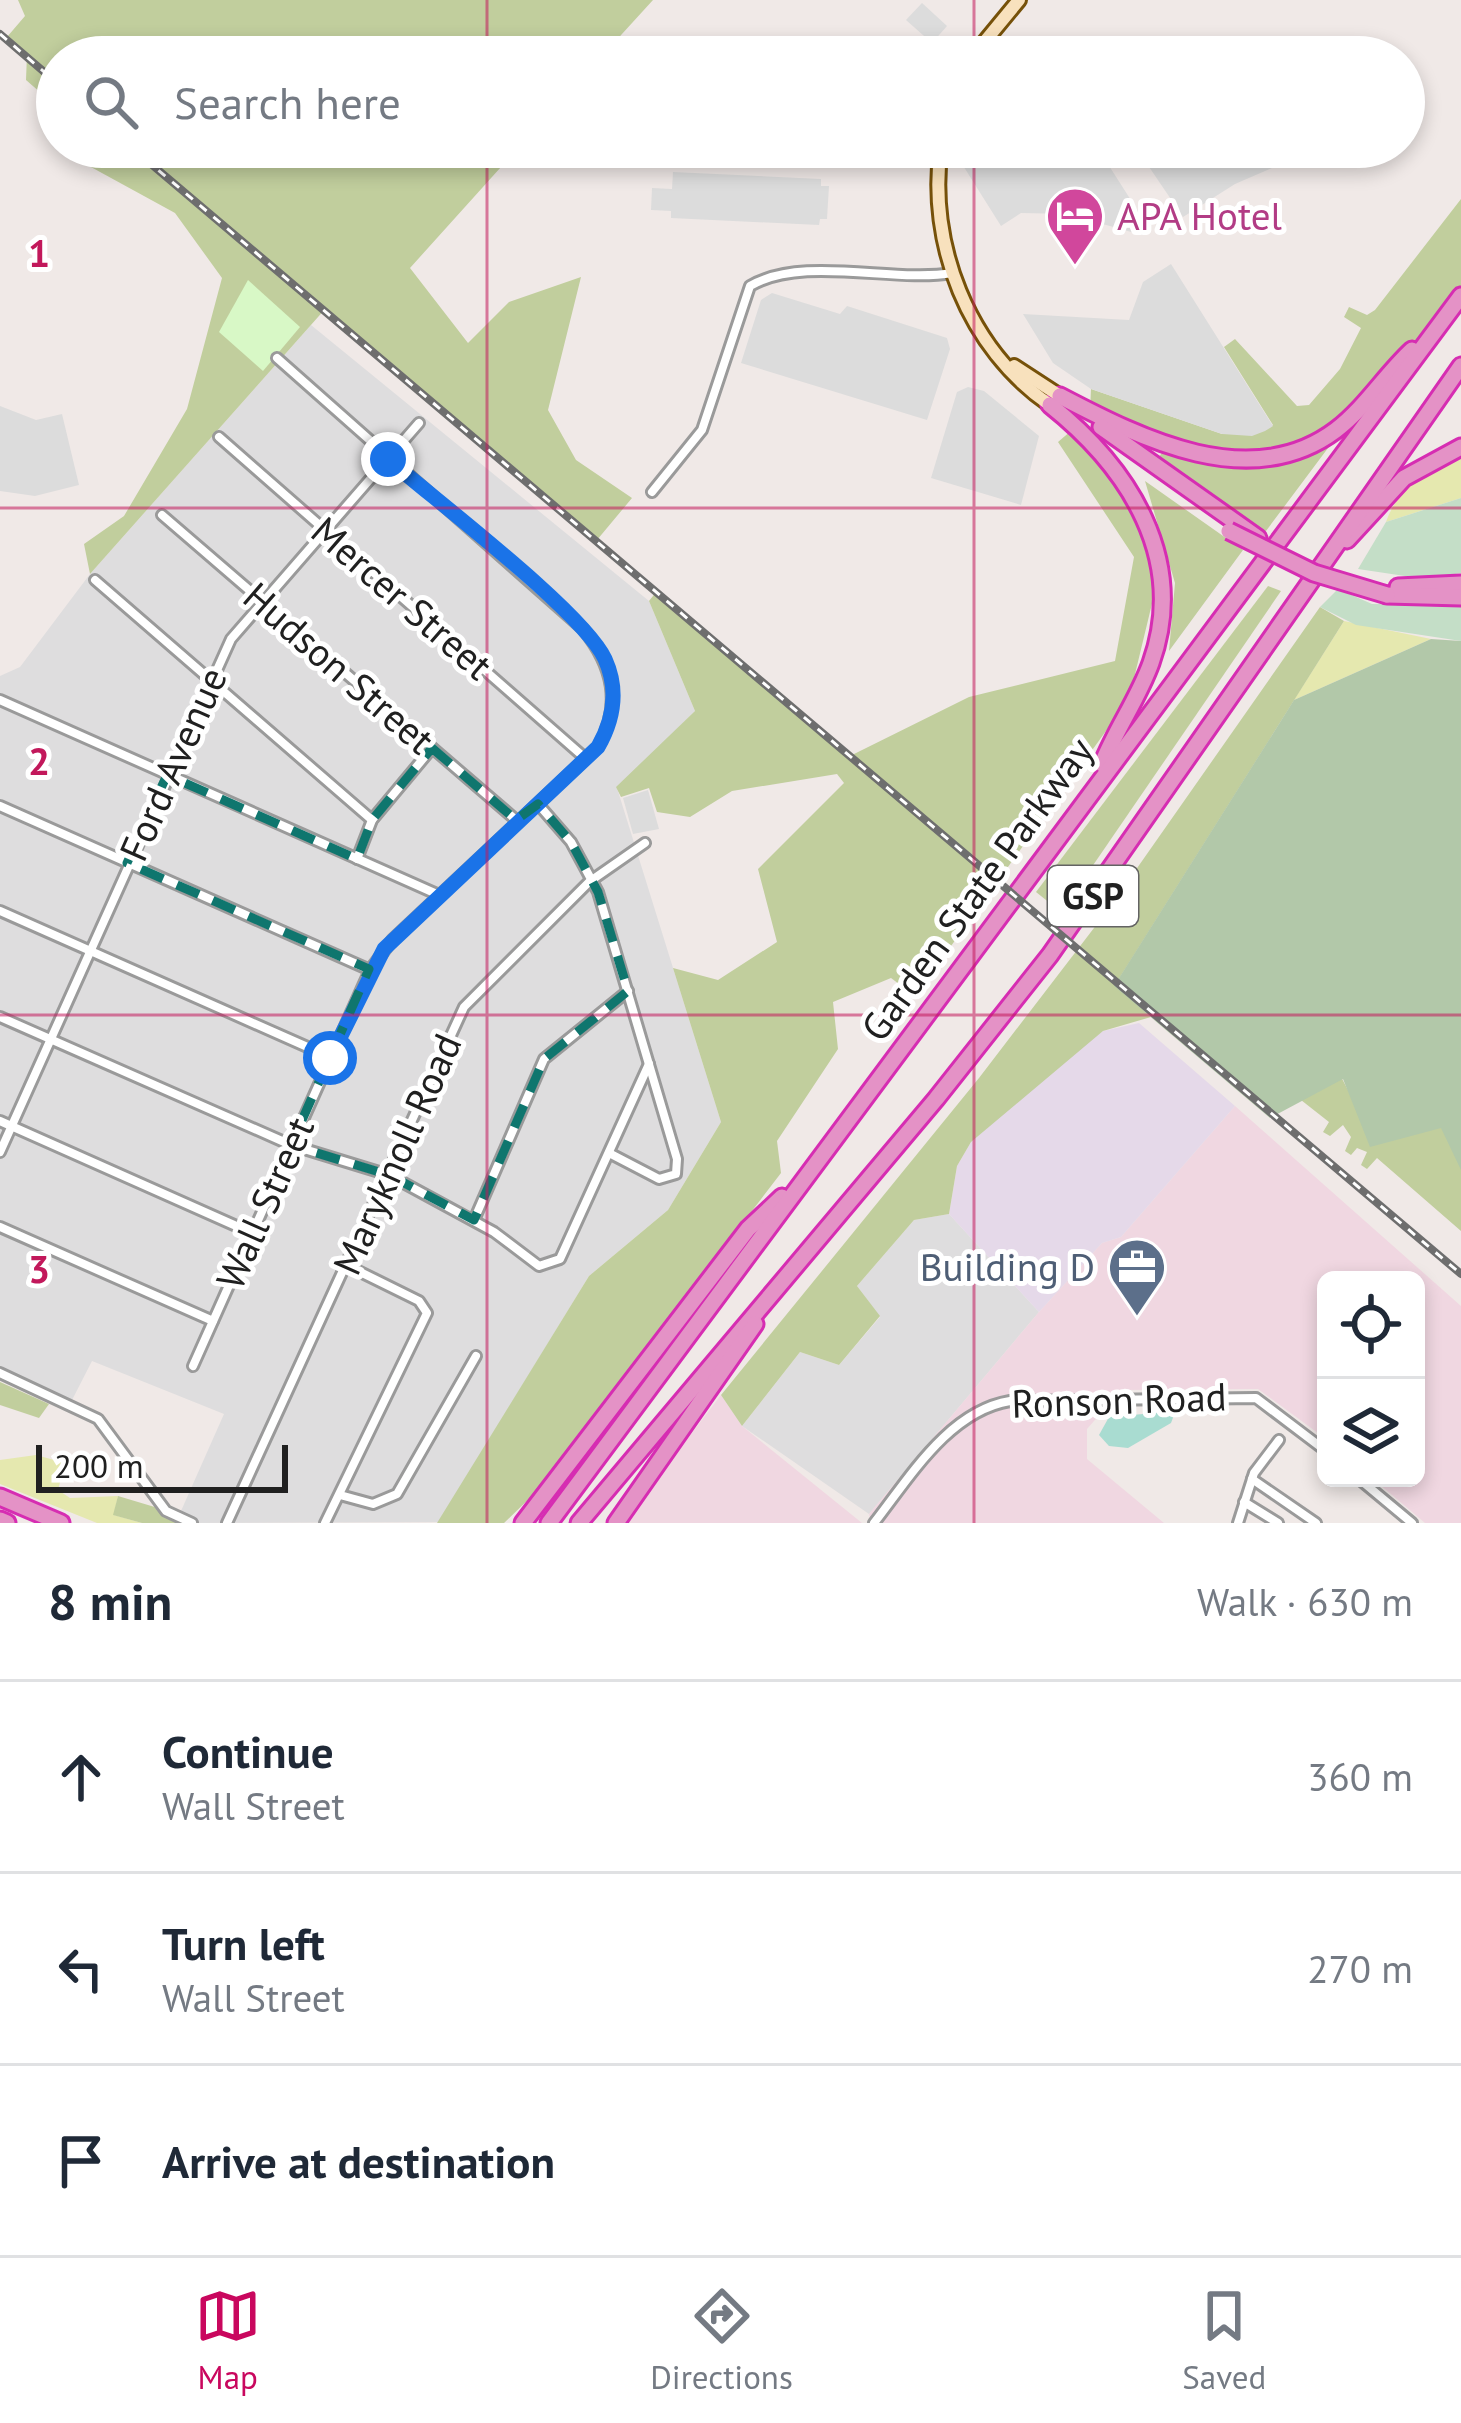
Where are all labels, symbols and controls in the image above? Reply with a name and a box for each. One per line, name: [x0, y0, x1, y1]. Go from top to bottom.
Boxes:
search box: [36, 36, 1425, 168]
icon: search: [78, 69, 144, 135]
text: Search here: [174, 73, 401, 131]
hotel icon: APA Hotel: [1044, 185, 1106, 267]
place label: APA Hotel: [1117, 190, 1283, 241]
text: 1: [28, 227, 50, 278]
route end: [361, 432, 415, 486]
street label: Mercer Street: [301, 505, 503, 690]
street label: Hudson Street: [233, 571, 445, 765]
street label: Ford Avenue: [107, 659, 238, 868]
street label: Garden State Parkway: [849, 727, 1104, 1051]
text: 2: [28, 735, 50, 786]
road number: GSP: [1048, 866, 1138, 926]
street label: Maryknoll Road: [321, 1025, 472, 1282]
route start: [303, 1031, 357, 1085]
street label: Wall Street: [204, 1109, 325, 1297]
office icon: Building D: [1106, 1236, 1168, 1318]
place label: Building D: [920, 1241, 1095, 1292]
text: 3: [28, 1243, 50, 1294]
map controls: [1317, 1271, 1425, 1487]
button: locate: [1317, 1271, 1425, 1379]
street label: Ronson Road: [1011, 1370, 1227, 1429]
button: layers: [1317, 1379, 1425, 1487]
scale bar: [36, 1439, 288, 1492]
text: 200 m: [54, 1444, 144, 1487]
text: 8 min: [48, 1568, 172, 1634]
text: Walk · 630 m: [1197, 1576, 1413, 1627]
text: Continue: [162, 1722, 334, 1780]
icon: ahead: [48, 1744, 114, 1810]
text: 360 m: [1307, 1751, 1413, 1802]
text: Wall Street: [162, 1780, 345, 1831]
text: Turn left: [162, 1914, 325, 1972]
icon: left: [48, 1936, 114, 2002]
text: 270 m: [1307, 1943, 1413, 1994]
text: Wall Street: [162, 1972, 345, 2023]
icon: arrive: [48, 2128, 114, 2194]
text: Arrive at destination: [162, 2132, 555, 2190]
tab: Map: [195, 2283, 261, 2398]
tab: Directions: [650, 2283, 793, 2398]
tab: Saved: [1182, 2283, 1266, 2398]

